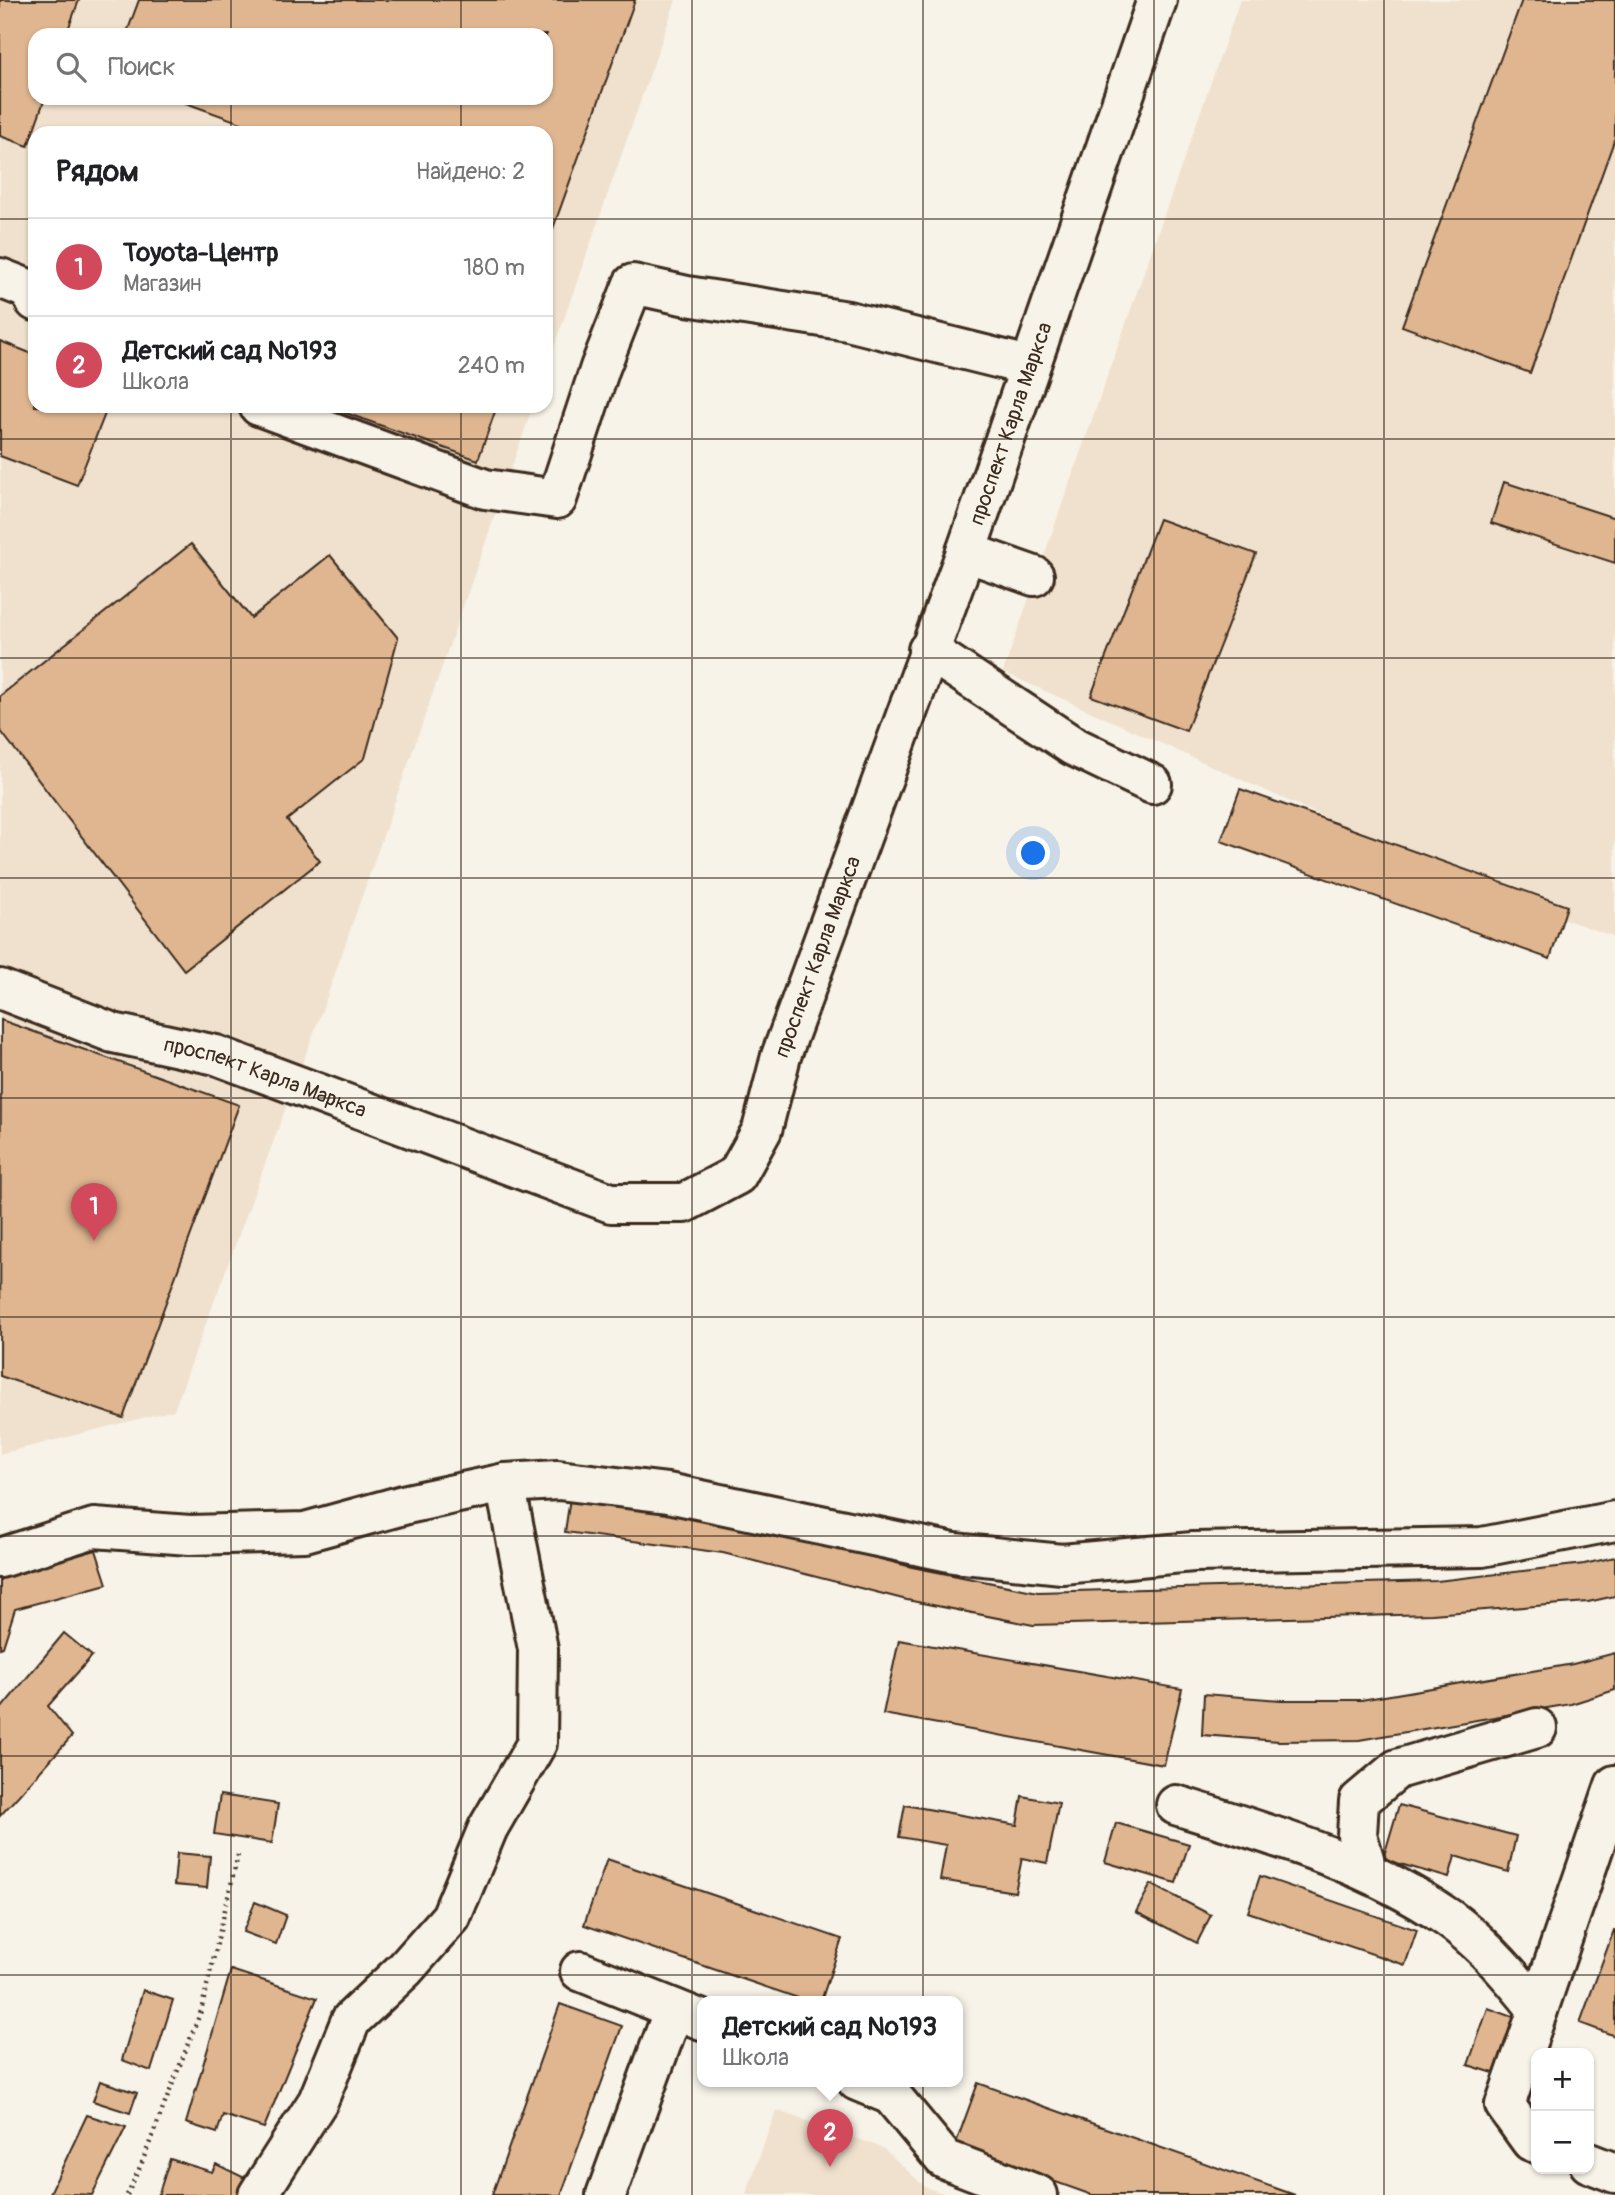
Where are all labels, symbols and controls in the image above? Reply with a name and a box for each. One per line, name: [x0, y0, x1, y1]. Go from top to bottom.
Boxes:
search box: [28, 28, 553, 105]
icon: search: [52, 48, 90, 86]
text: Поиск: [108, 51, 176, 83]
text: Рядом: [56, 153, 139, 190]
text: Найдено: 2: [416, 157, 525, 186]
text: Toyota-Центр: [123, 237, 278, 269]
text: 1: [75, 253, 84, 282]
text: 180 m: [463, 253, 525, 282]
text: Магазин: [123, 269, 202, 298]
street label: проспект Карла Маркса: [963, 319, 1058, 529]
text: Детский сад №193: [123, 335, 337, 367]
text: 2: [73, 351, 85, 380]
text: 240 m: [458, 351, 525, 380]
text: Школа: [123, 367, 189, 396]
your location: [1016, 836, 1050, 870]
street label: проспект Карла Маркса: [768, 852, 867, 1061]
street label: проспект Карла Маркса: [161, 1031, 370, 1124]
pin: 1: [71, 1183, 117, 1241]
popup: [697, 1996, 963, 2087]
text: Детский сад №193: [723, 2011, 937, 2043]
text: Школа: [723, 2043, 789, 2072]
map controls: [1531, 2048, 1594, 2174]
button: +: [1531, 2048, 1594, 2111]
pin: 2: [807, 2109, 853, 2167]
button: −: [1531, 2111, 1594, 2174]

